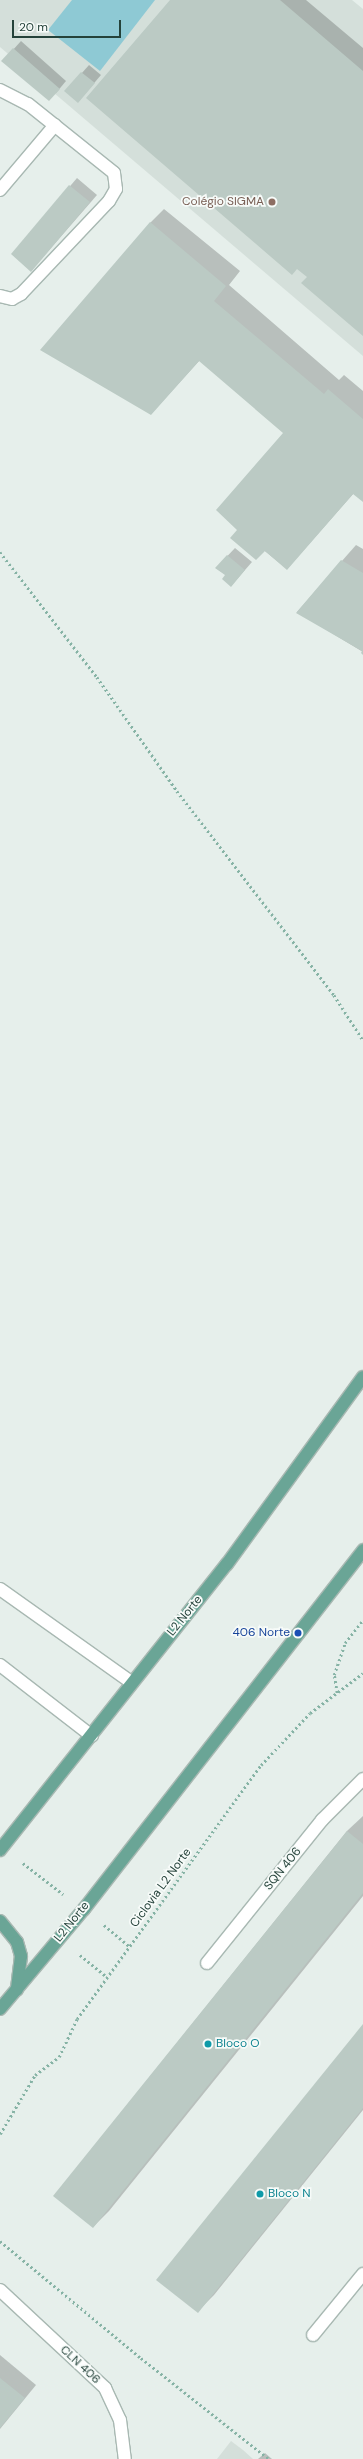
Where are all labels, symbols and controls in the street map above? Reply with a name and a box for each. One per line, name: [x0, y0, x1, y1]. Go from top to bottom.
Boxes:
scale bar: [14, 12, 123, 38]
text: 20 m: [19, 19, 48, 35]
place label: Colégio SIGMA: [182, 195, 264, 209]
marker: Colégio SIGMA: [267, 197, 277, 207]
street label: L2 Norte: [164, 1593, 206, 1639]
place label: 406 Norte: [233, 1626, 290, 1640]
marker: 406 Norte: [293, 1628, 303, 1638]
street label: SQN 406: [261, 1845, 305, 1893]
street label: Ciclovia L2 Norte: [127, 1846, 195, 1930]
street label: L2 Norte: [51, 1899, 93, 1945]
place label: Bloco O: [216, 2037, 259, 2051]
marker: Bloco O: [203, 2039, 213, 2049]
place label: Bloco N: [268, 2187, 310, 2201]
marker: Bloco N: [255, 2189, 265, 2199]
street label: CLN 406: [57, 2343, 103, 2387]

